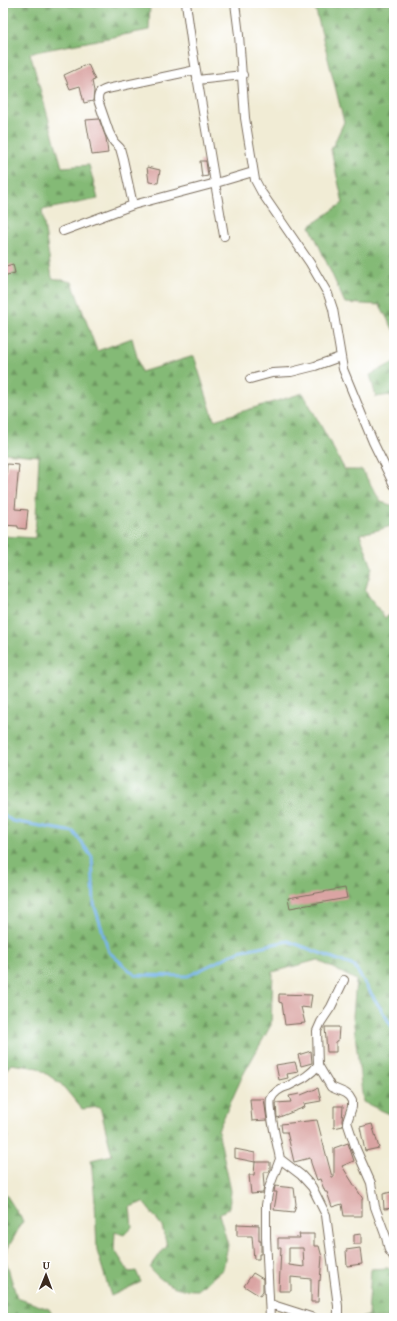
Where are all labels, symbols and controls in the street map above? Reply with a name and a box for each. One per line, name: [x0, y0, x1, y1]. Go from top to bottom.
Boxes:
north arrow: [26, 1255, 66, 1295]
text: U: [42, 1257, 51, 1273]

